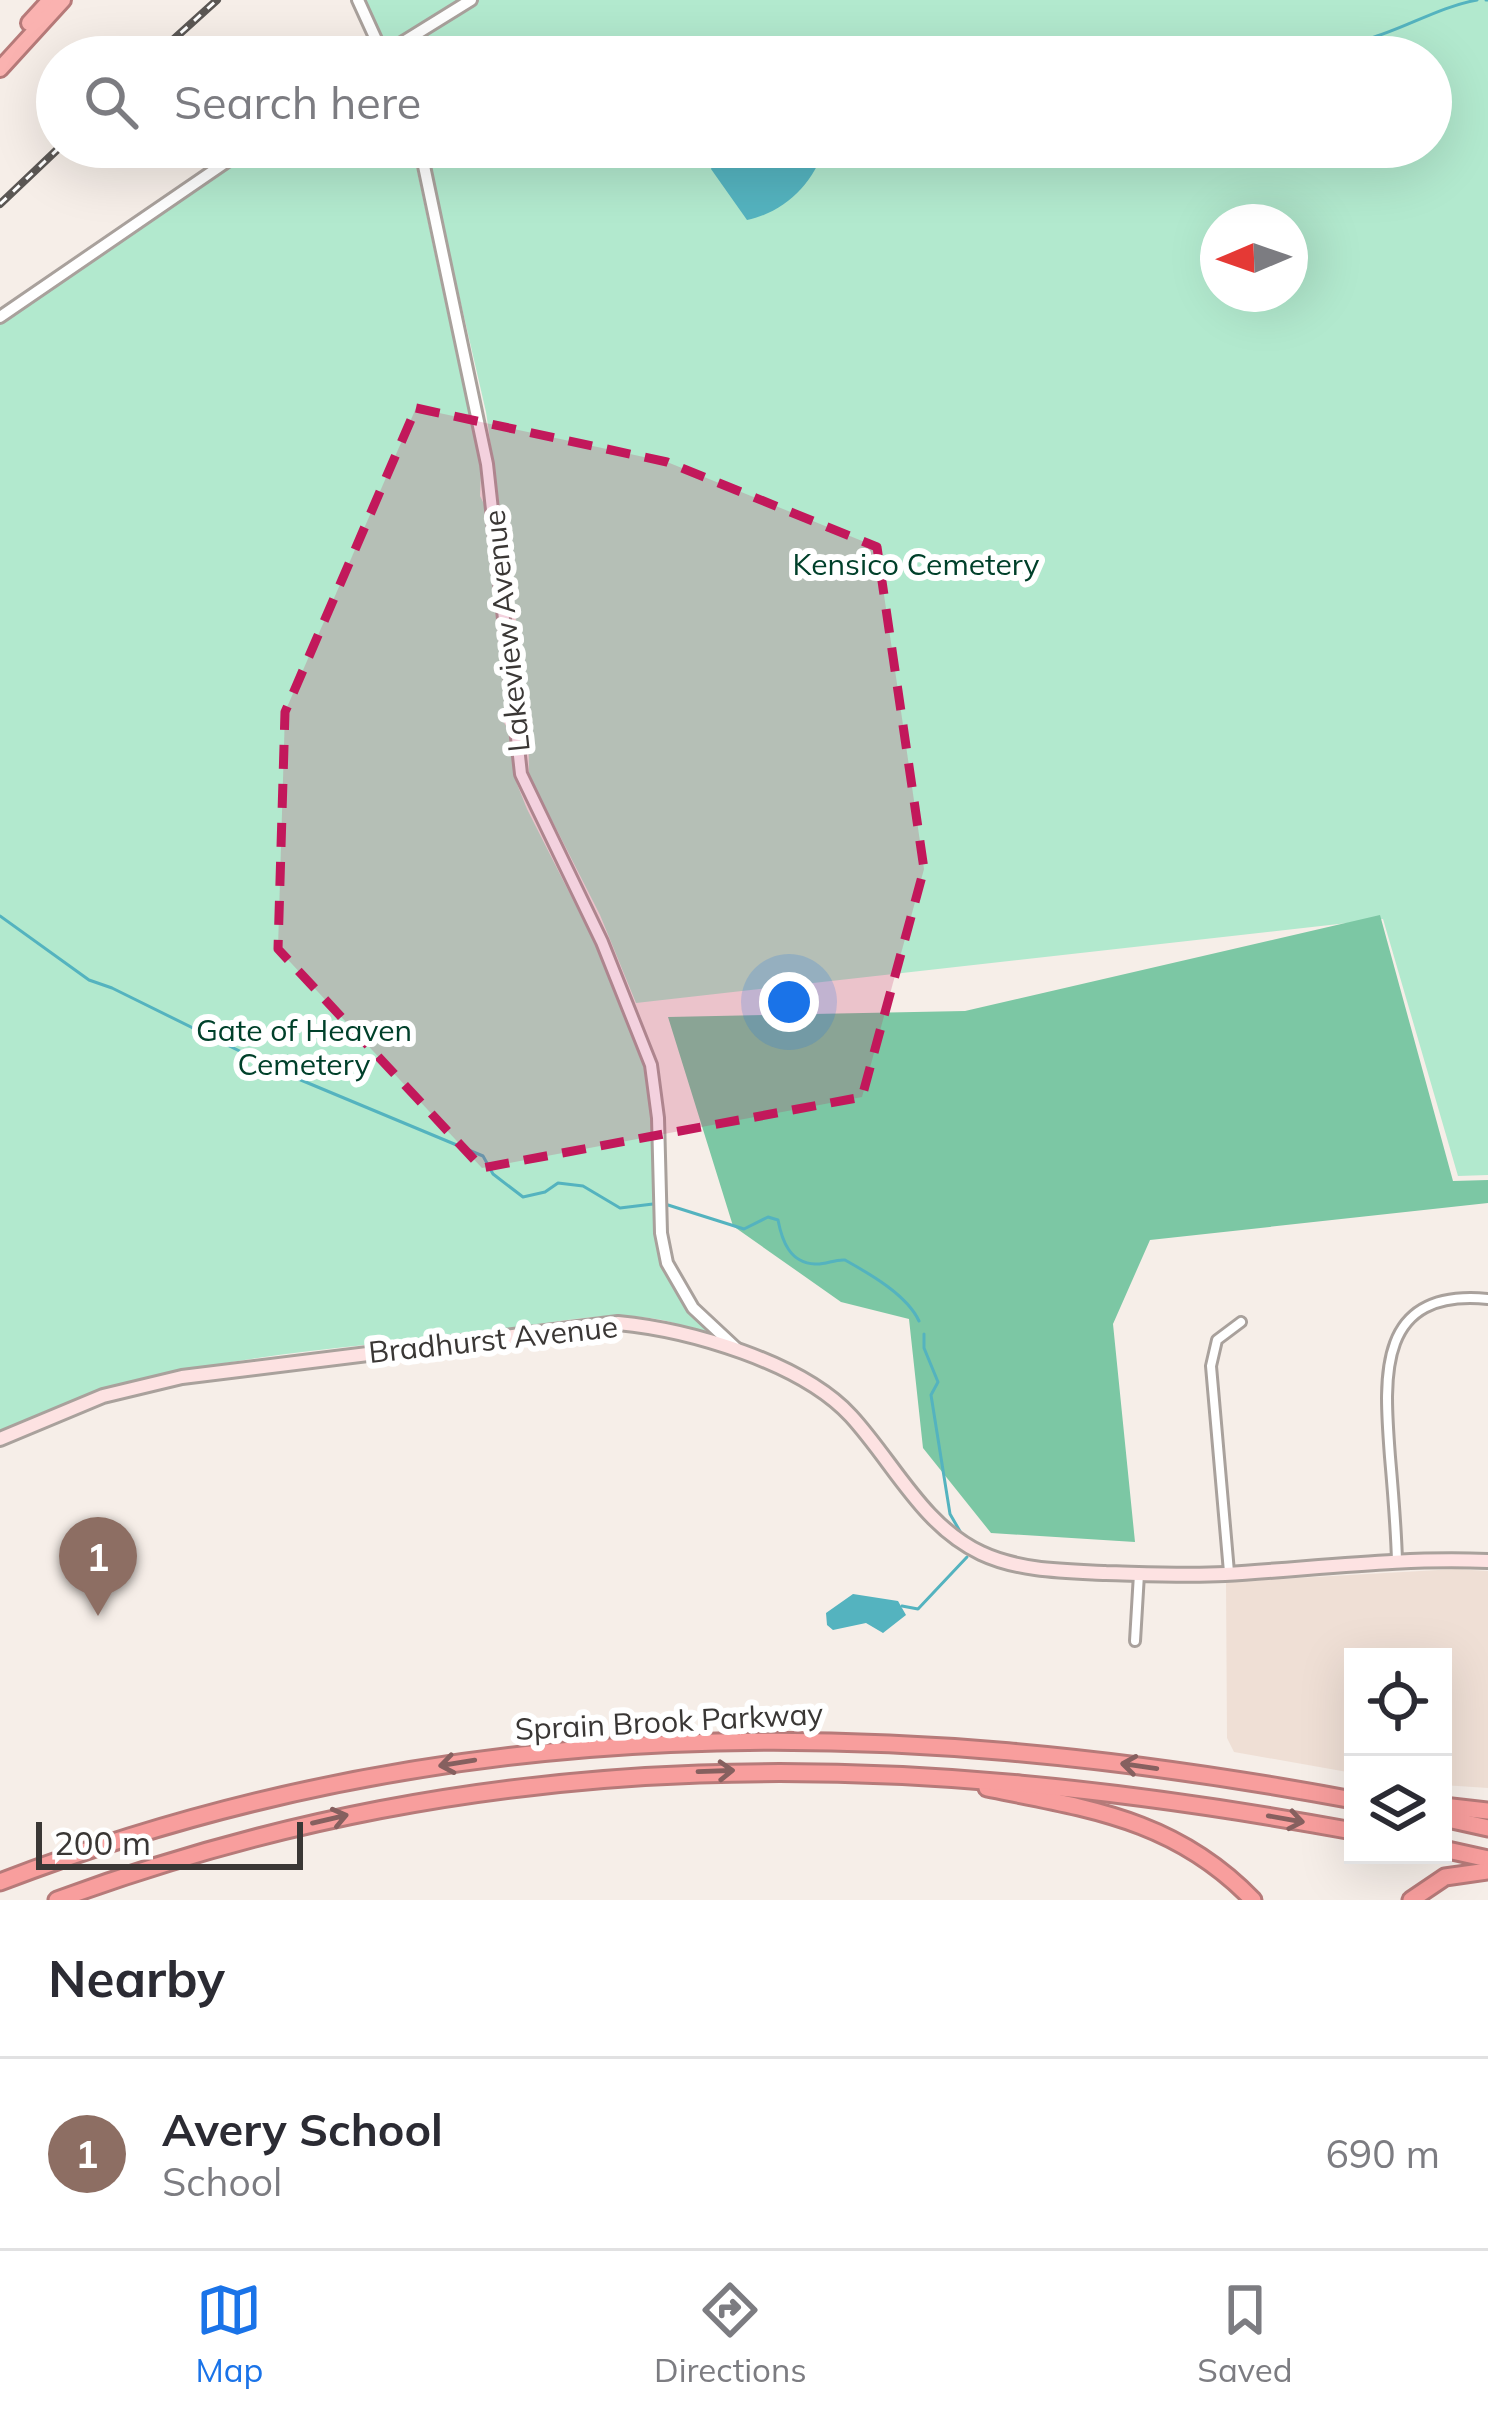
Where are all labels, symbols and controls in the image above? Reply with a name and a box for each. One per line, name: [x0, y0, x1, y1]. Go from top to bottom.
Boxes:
search box: [36, 36, 1452, 168]
icon: search: [78, 69, 144, 135]
text: Search here: [174, 74, 421, 130]
north arrow: [1200, 204, 1308, 312]
street label: Lakeview Avenue: [474, 508, 538, 754]
park label: Kensico Cemetery: [793, 545, 1040, 583]
your location: [759, 972, 819, 1032]
park label: Gate of Heaven Cemetery: [196, 1011, 412, 1083]
street label: Bradhurst Avenue: [367, 1307, 619, 1371]
pin: 1: [59, 1517, 137, 1616]
map controls: [1344, 1648, 1452, 1864]
button: locate: [1344, 1648, 1452, 1756]
street label: Sprain Brook Parkway: [514, 1694, 824, 1748]
one-way arrow: [438, 1752, 477, 1775]
one-way arrow: [1120, 1754, 1159, 1776]
button: layers: [1344, 1756, 1452, 1864]
one-way arrow: [696, 1759, 735, 1782]
one-way arrow: [310, 1807, 348, 1830]
one-way arrow: [1266, 1808, 1305, 1831]
scale bar: [36, 1816, 303, 1869]
text: 200 m: [54, 1822, 151, 1863]
text: Nearby: [48, 1946, 225, 2010]
text: Avery School: [162, 2101, 443, 2157]
text: 1: [75, 2129, 99, 2178]
text: 690 m: [1325, 2129, 1440, 2178]
text: School: [162, 2157, 282, 2206]
tab: Map: [195, 2277, 263, 2390]
tab: Directions: [654, 2277, 807, 2390]
tab: Saved: [1197, 2277, 1293, 2390]

